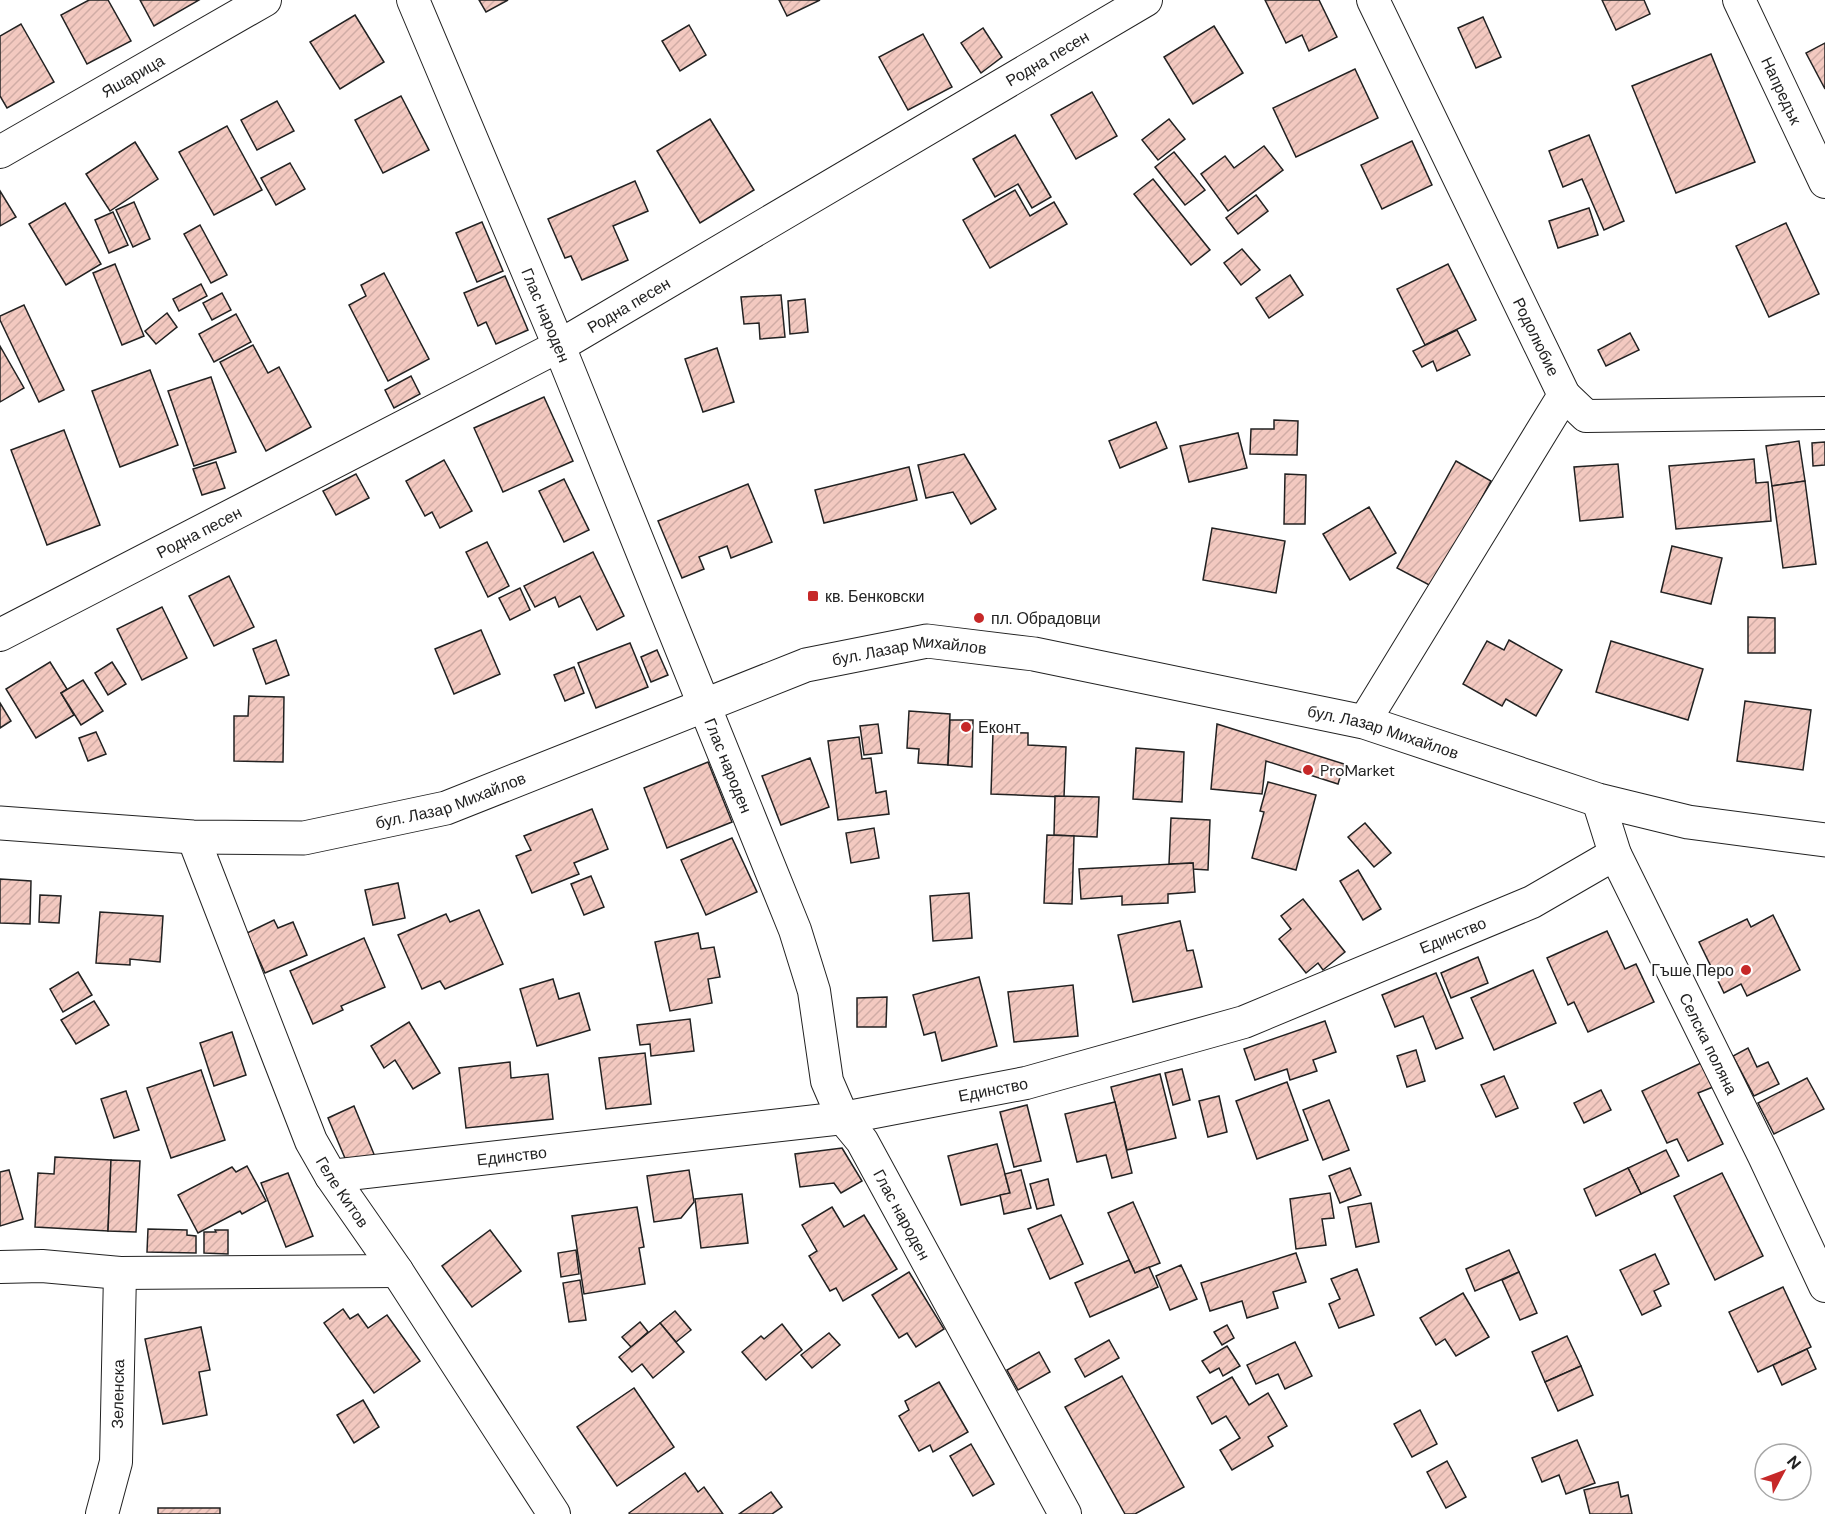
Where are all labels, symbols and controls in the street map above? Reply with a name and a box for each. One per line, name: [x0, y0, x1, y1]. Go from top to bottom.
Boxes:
street label: Родна песен: [1002, 26, 1093, 91]
street label: Яшарица: [97, 49, 168, 102]
street label: Напредък: [1757, 53, 1807, 129]
street label: Глас народен: [517, 265, 575, 365]
street label: Родна песен: [583, 272, 674, 338]
street label: Родолюбие: [1508, 294, 1564, 380]
street label: Родна песен: [153, 501, 245, 563]
place label: кв. Бенковски: [825, 586, 925, 607]
marker: кв. Бенковски: [806, 589, 820, 603]
place label: пл. Обрадовци: [991, 608, 1101, 629]
marker: пл. Обрадовци: [972, 611, 986, 625]
street label: бул. Лазар Михайлов: [830, 630, 988, 670]
street label: бул. Лазар Михайлов: [1306, 700, 1462, 763]
street label: Глас народен: [700, 715, 757, 816]
place label: Еконт: [978, 717, 1022, 738]
marker: Еконт: [959, 720, 973, 734]
place label: ProMarket: [1320, 760, 1395, 781]
marker: ProMarket: [1301, 763, 1315, 777]
street label: бул. Лазар Михайлов: [373, 767, 529, 833]
street label: Единство: [1416, 912, 1489, 958]
place label: Гъше Перо: [1651, 960, 1734, 981]
marker: Гъше Перо: [1739, 963, 1753, 977]
street label: Селска поляна: [1675, 989, 1742, 1098]
street label: Единство: [956, 1072, 1030, 1106]
street label: Единство: [476, 1141, 548, 1170]
street label: Геле Китов: [311, 1153, 374, 1231]
street label: Глас народен: [869, 1165, 935, 1264]
street label: Зеленска: [106, 1359, 129, 1429]
north arrow: [1753, 1442, 1813, 1502]
text: N: [1782, 1451, 1806, 1474]

